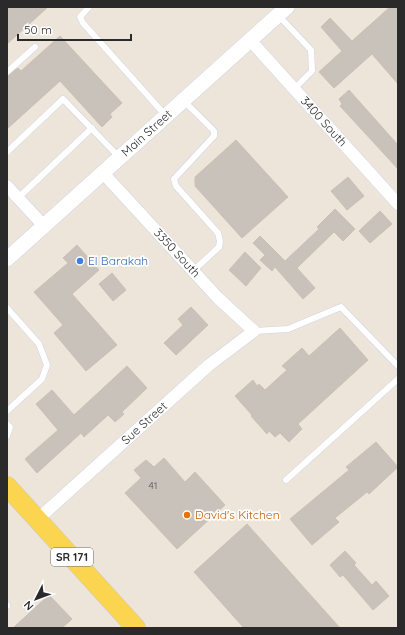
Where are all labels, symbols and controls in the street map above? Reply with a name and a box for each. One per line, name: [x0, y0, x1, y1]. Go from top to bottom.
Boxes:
scale bar: [18, 16, 131, 42]
text: 50 m: [24, 22, 52, 37]
street label: 3400 South: [298, 93, 350, 149]
street label: Main Street: [118, 106, 175, 159]
street label: 3350 South: [151, 225, 204, 280]
place label: El Barakah: [88, 253, 148, 268]
marker: El Barakah: [75, 256, 85, 266]
street label: Sue Street: [118, 398, 170, 447]
house number: 41: [149, 479, 157, 492]
place label: David's Kitchen: [195, 507, 280, 522]
marker: David's Kitchen: [182, 510, 192, 520]
road number: SR 171: [51, 548, 93, 566]
north arrow: [16, 579, 56, 619]
text: N: [21, 598, 36, 613]

